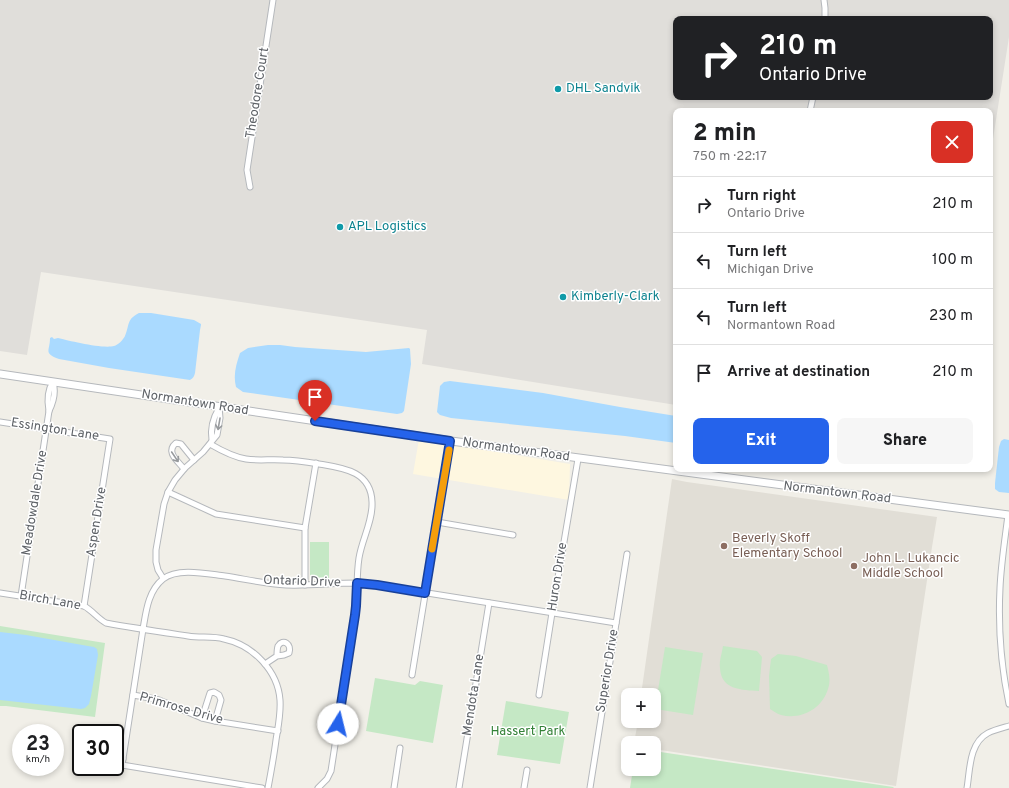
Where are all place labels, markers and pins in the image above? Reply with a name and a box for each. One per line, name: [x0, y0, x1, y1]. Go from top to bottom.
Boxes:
place label: DHL Sandvik: [566, 81, 640, 97]
marker: DHL Sandvik: [553, 84, 563, 94]
place label: APL Logistics: [348, 219, 427, 235]
marker: APL Logistics: [335, 222, 345, 232]
place label: Kimberly-Clark: [571, 289, 660, 305]
marker: Kimberly-Clark: [558, 292, 568, 302]
pin: [298, 380, 332, 421]
place label: Beverly Skoff Elementary School: [732, 531, 842, 562]
marker: Beverly Skoff Elementary School: [719, 541, 729, 551]
place label: John L. Lukancic Middle School: [862, 551, 960, 582]
marker: John L. Lukancic Middle School: [849, 561, 859, 571]

